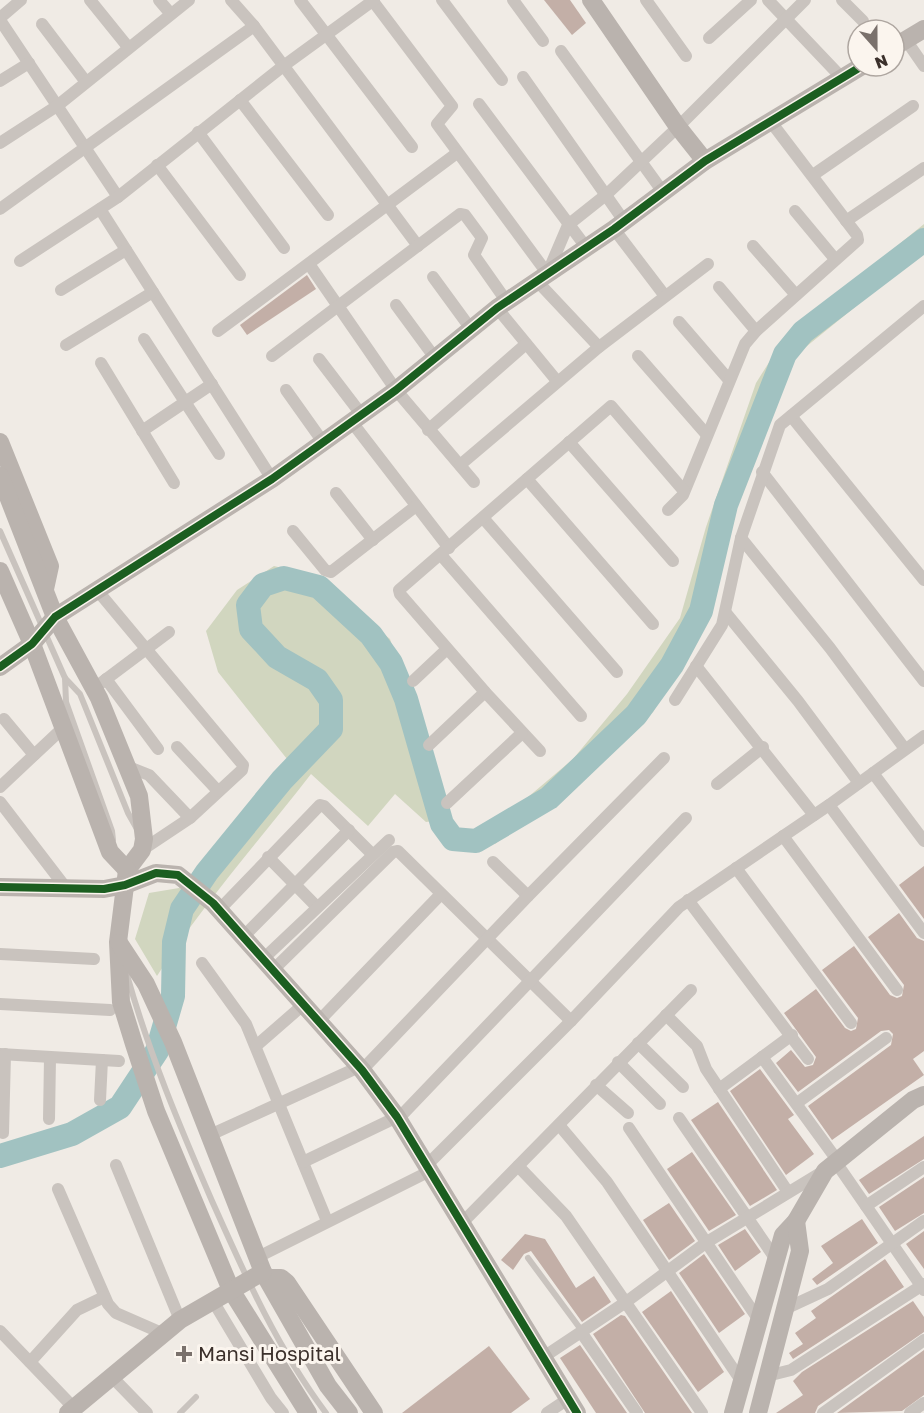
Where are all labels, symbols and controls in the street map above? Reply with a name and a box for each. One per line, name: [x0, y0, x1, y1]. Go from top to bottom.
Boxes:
north arrow: [846, 18, 906, 78]
text: N: [872, 50, 891, 74]
place label: Mansi Hospital: [198, 1341, 341, 1365]
marker: Mansi Hospital: [175, 1345, 193, 1363]

